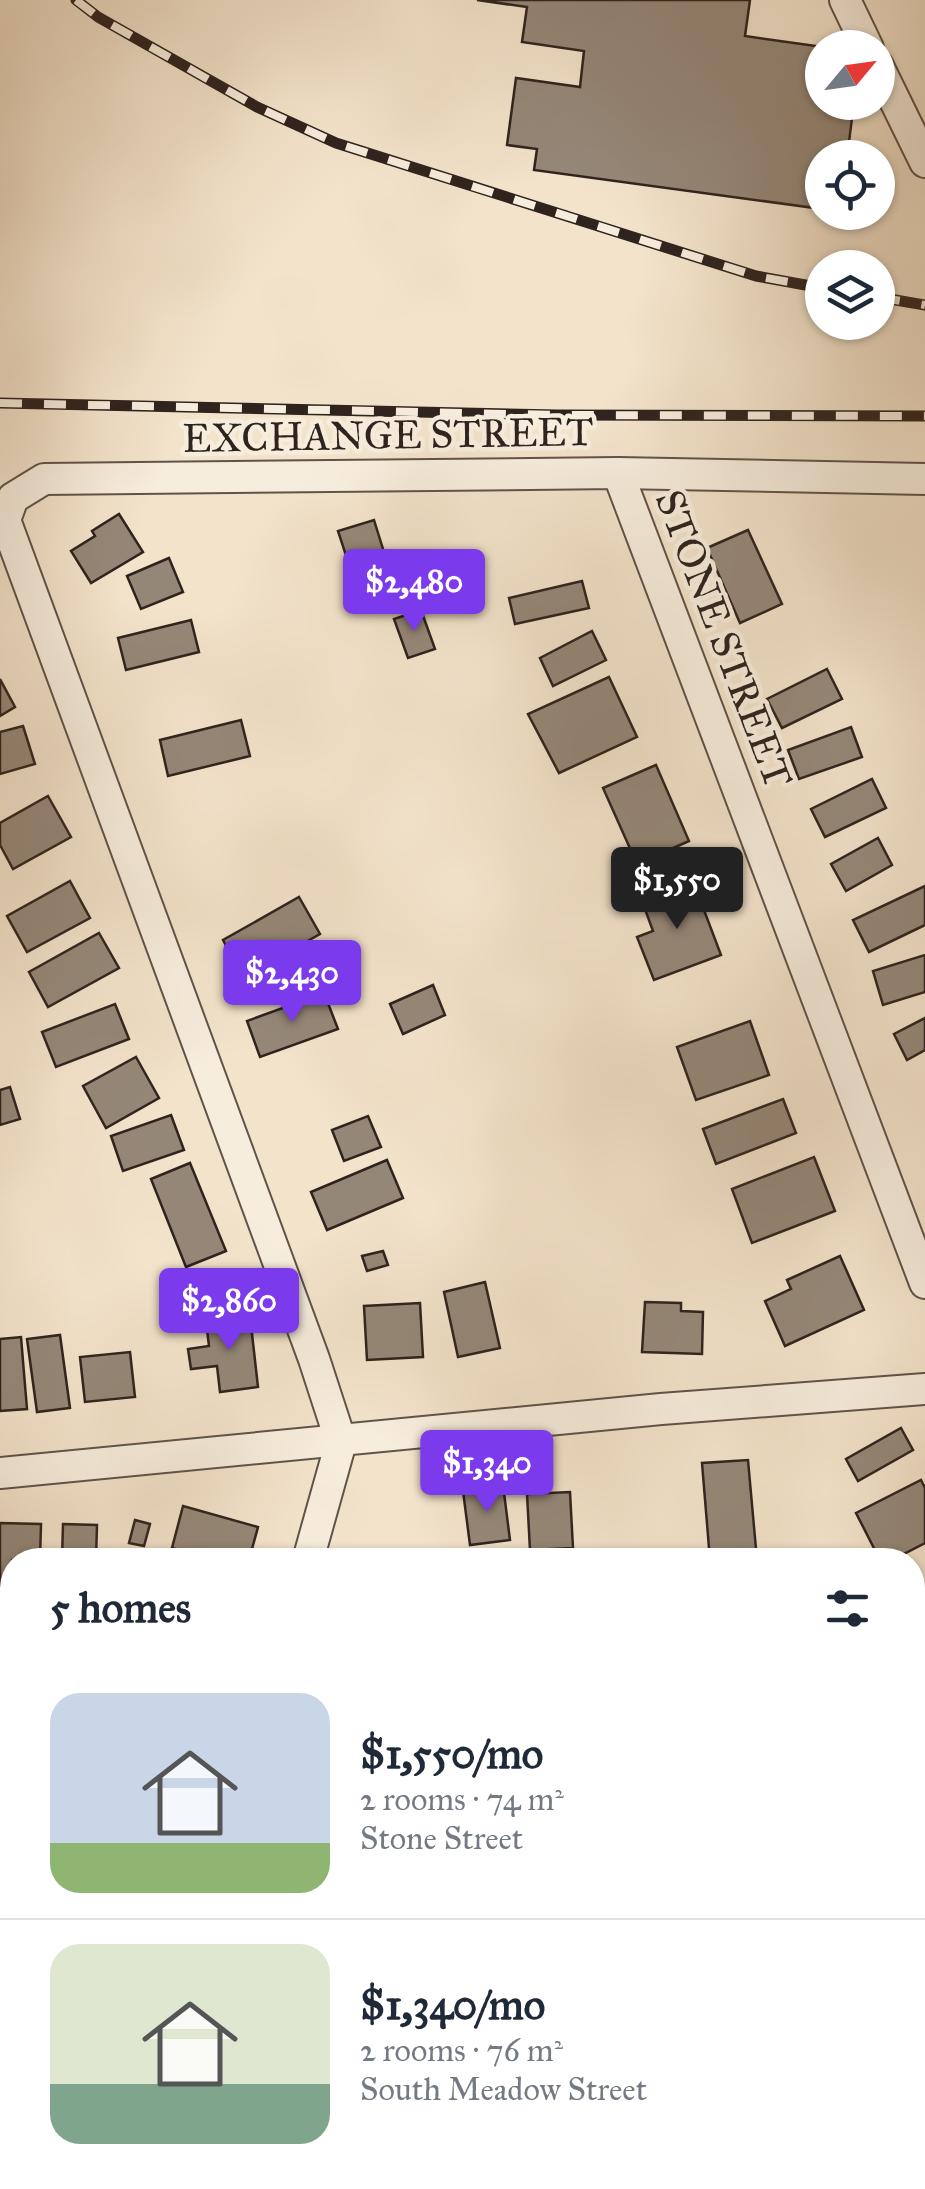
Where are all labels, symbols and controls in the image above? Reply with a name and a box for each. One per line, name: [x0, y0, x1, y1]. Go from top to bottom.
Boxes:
north arrow: [805, 30, 895, 120]
map controls: [805, 30, 895, 340]
button: locate: [805, 140, 895, 230]
button: layers: [805, 250, 895, 340]
street label: EXCHANGE STREET: [182, 407, 594, 463]
street label: STONE STREET: [645, 483, 803, 795]
pin: $2,480: [333, 549, 495, 634]
text: $2,480: [365, 562, 463, 601]
pin: $1,550: [596, 847, 758, 932]
text: $1,550: [633, 860, 721, 899]
pin: $2,430: [211, 940, 373, 1025]
text: $2,430: [245, 953, 339, 992]
pin: $2,860: [148, 1268, 310, 1353]
text: $2,860: [181, 1281, 277, 1320]
pin: $1,340: [406, 1430, 568, 1515]
text: $1,340: [442, 1443, 532, 1482]
icon: filters: [820, 1581, 875, 1636]
text: 5 homes: [50, 1582, 191, 1634]
text: $1,550/mo: [360, 1728, 543, 1780]
icon: home: [130, 1733, 250, 1853]
text: 2 rooms · 74 m²: [360, 1780, 564, 1819]
text: Stone Street: [360, 1819, 523, 1858]
text: $1,340/mo: [360, 1979, 545, 2031]
icon: home: [130, 1984, 250, 2104]
text: 2 rooms · 76 m²: [360, 2031, 563, 2070]
text: South Meadow Street: [360, 2070, 647, 2109]

